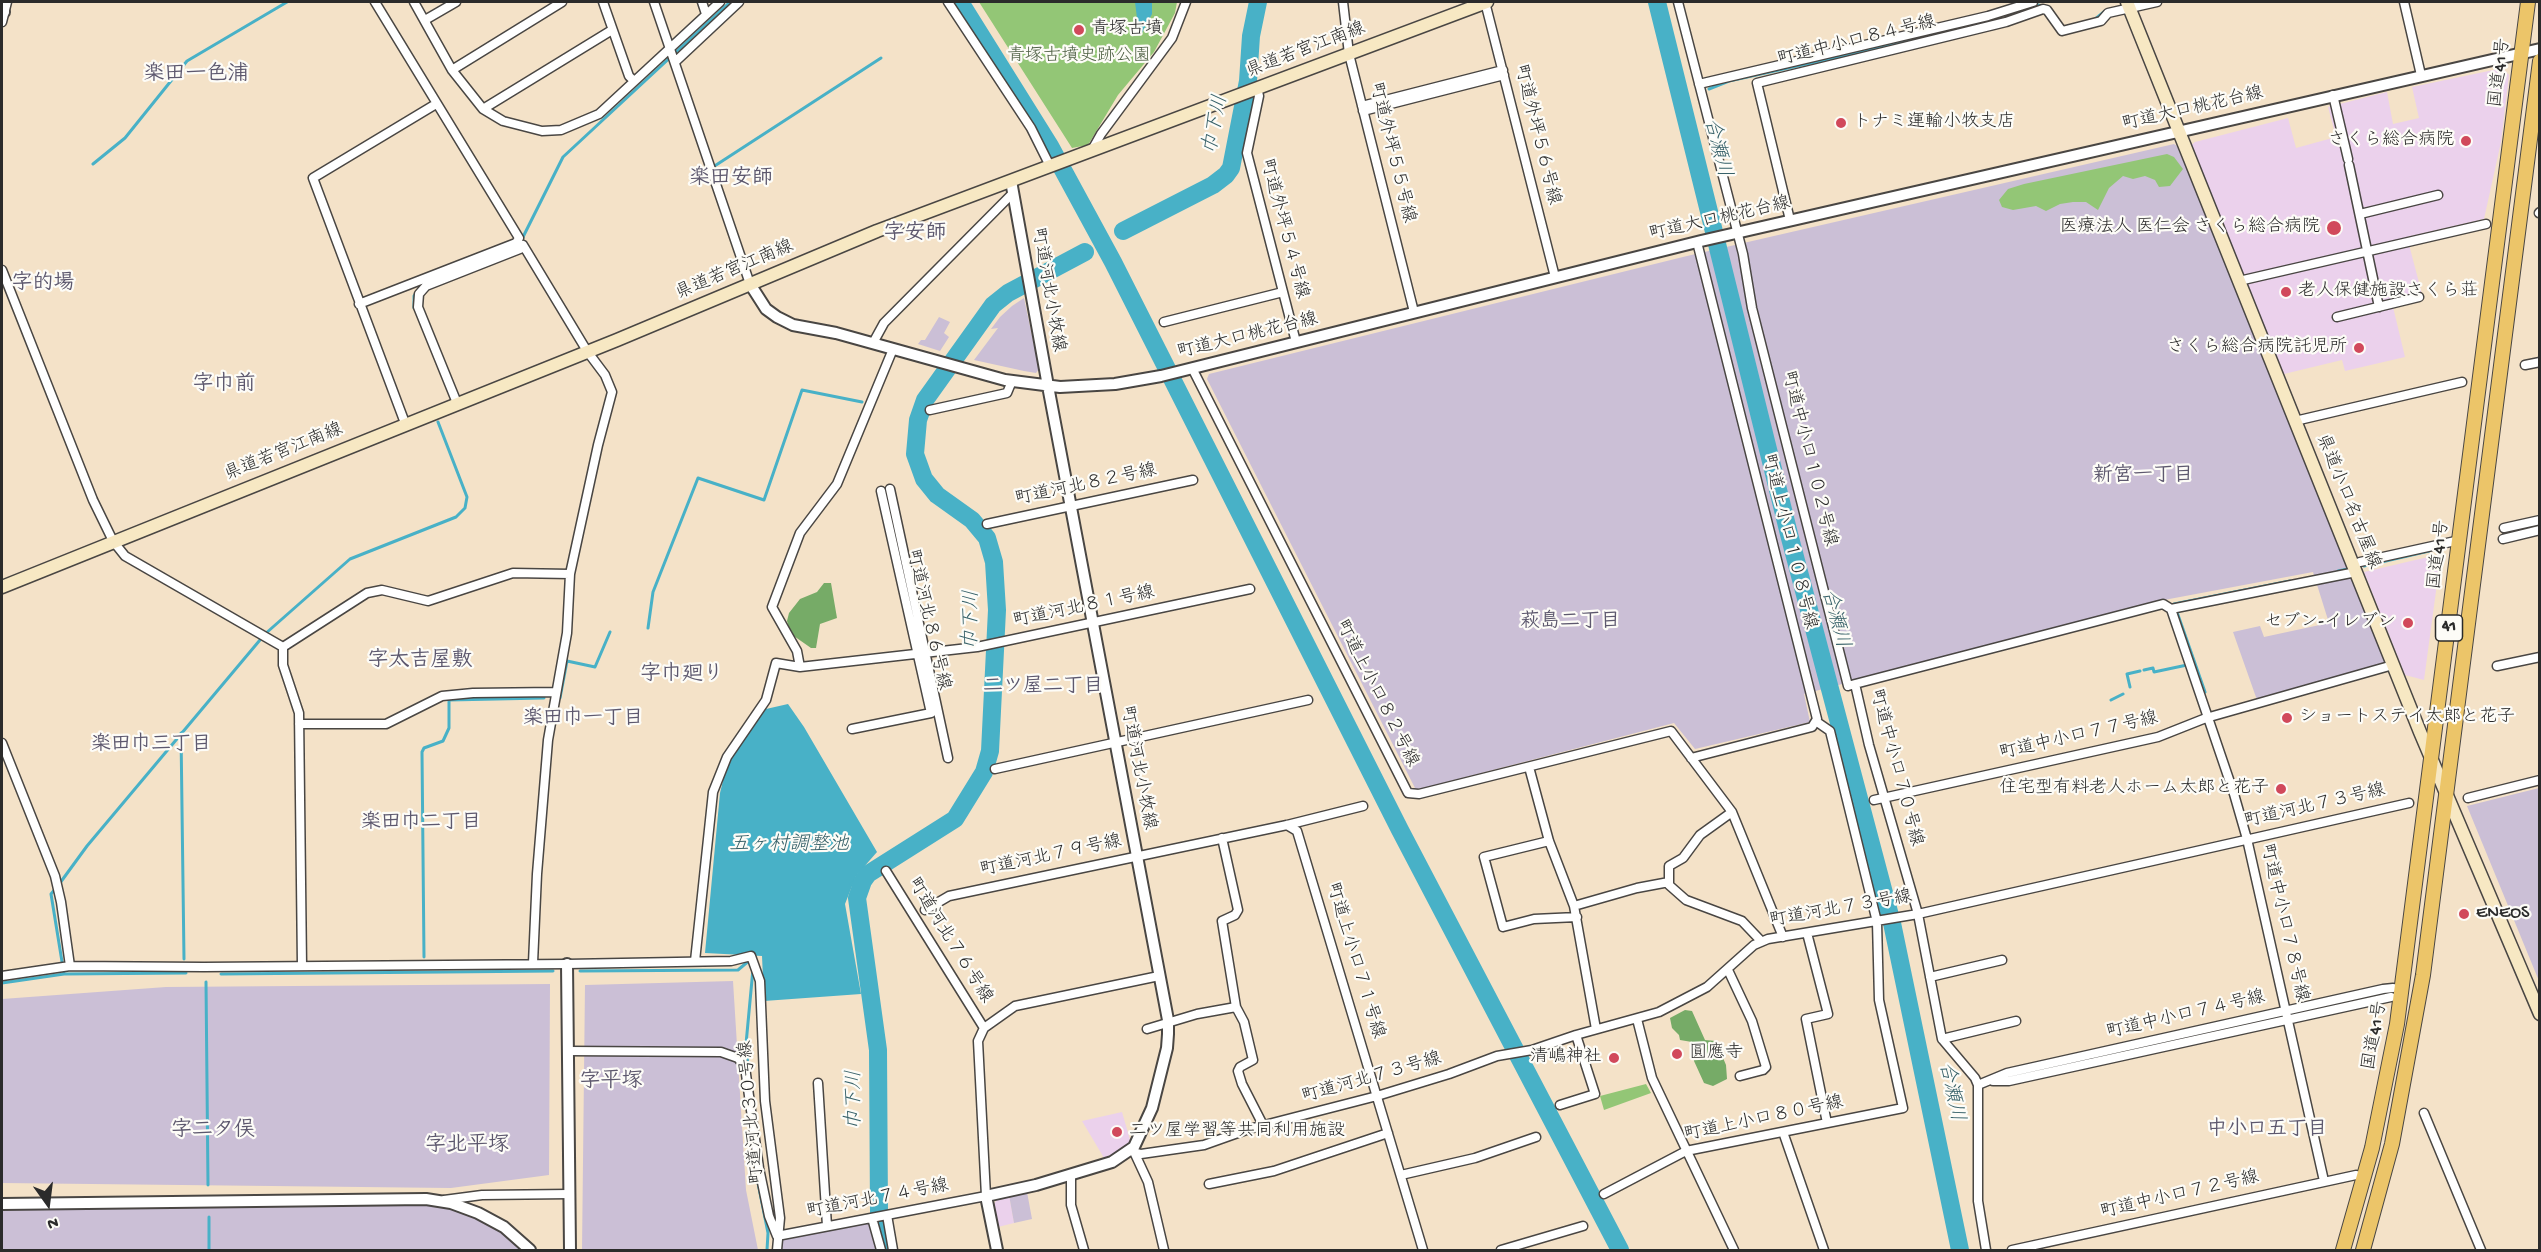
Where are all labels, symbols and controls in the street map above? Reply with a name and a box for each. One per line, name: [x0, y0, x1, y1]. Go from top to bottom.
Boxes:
street label: 町道中小口８４号線: [1776, 12, 1938, 72]
street label: 県道若宮江南線: [1243, 18, 1369, 84]
place label: 青塚古墳: [1091, 19, 1163, 41]
marker: 青塚古墳: [1072, 23, 1086, 37]
street label: 国道41号: [2486, 37, 2516, 109]
park label: 青塚古墳史跡公園: [1007, 46, 1151, 68]
district label: 楽田一色浦: [144, 63, 248, 89]
street label: 町道外坪５６号線: [1508, 63, 1564, 207]
street label: 町道外坪５５号線: [1363, 81, 1419, 225]
street label: 町道大口桃花台線: [2120, 83, 2266, 137]
water label: 巾下川: [1199, 93, 1235, 157]
place label: トナミ運輸小牧支店: [1853, 112, 2015, 134]
water label: 合瀬川: [1697, 116, 1735, 180]
marker: トナミ運輸小牧支店: [1834, 116, 1848, 130]
place label: さくら総合病院: [2328, 130, 2454, 152]
marker: さくら総合病院: [2459, 134, 2473, 148]
street label: 町道外坪５４号線: [1254, 157, 1312, 301]
district label: 楽田安師: [689, 167, 773, 193]
street label: 町道大口桃花台線: [1647, 193, 1793, 247]
place label: 医療法人 医仁会 さくら総合病院: [2059, 217, 2320, 239]
marker: 医療法人 医仁会 さくら総合病院: [2325, 219, 2343, 237]
district label: 字安師: [884, 222, 946, 248]
street label: 町道河北小牧線: [1025, 226, 1069, 354]
street label: 県道若宮江南線: [673, 236, 797, 306]
district label: 字的場: [12, 272, 74, 298]
place label: 老人保健施設さくら荘: [2298, 281, 2478, 303]
marker: 老人保健施設さくら荘: [2279, 285, 2293, 299]
street label: 町道大口桃花台線: [1176, 309, 1320, 365]
place label: さくら総合病院託児所: [2167, 337, 2347, 359]
marker: さくら総合病院託児所: [2352, 341, 2366, 355]
street label: 町道中小口１０２号線: [1776, 369, 1840, 549]
district label: 字巾前: [193, 373, 255, 399]
street label: 県道若宮江南線: [222, 419, 346, 487]
street label: 県道小口名古屋線: [2310, 431, 2384, 573]
street label: 町道上小口１０８号線: [1756, 452, 1820, 632]
street label: 町道河北８２号線: [1013, 460, 1159, 512]
district label: 新宮一丁目: [2093, 465, 2193, 489]
street label: 国道41号: [2425, 519, 2455, 591]
street label: 町道河北８６号線: [900, 547, 954, 693]
street label: 町道河北８１号線: [1011, 582, 1157, 634]
water label: 合瀬川: [1815, 587, 1853, 651]
water label: 巾下川: [960, 590, 986, 650]
district label: 萩島二丁目: [1520, 611, 1620, 635]
place label: セブン-イレブン: [2264, 612, 2396, 634]
road number: 41: [2436, 615, 2462, 641]
marker: セブン-イレブン: [2401, 616, 2415, 630]
street label: 町道上小口８２号線: [1330, 617, 1422, 771]
district label: 字太吉屋敷: [368, 649, 472, 675]
district label: 字巾廻り: [640, 663, 724, 689]
district label: 二ツ屋二丁目: [983, 676, 1103, 700]
street label: 町道中小口７０号線: [1864, 687, 1926, 849]
street label: 町道河北小牧線: [1114, 704, 1160, 832]
place label: ショートステイ太郎と花子: [2299, 707, 2515, 729]
district label: 楽田巾一丁目: [523, 708, 643, 732]
street label: 町道中小口７７号線: [1998, 708, 2160, 766]
marker: ショートステイ太郎と花子: [2280, 711, 2294, 725]
district label: 楽田巾三丁目: [91, 734, 211, 758]
place label: 住宅型有料老人ホーム太郎と花子: [1999, 778, 2269, 800]
street label: 町道河北７３号線: [2242, 780, 2388, 834]
marker: 住宅型有料老人ホーム太郎と花子: [2274, 782, 2288, 796]
district label: 楽田巾二丁目: [361, 812, 481, 836]
street label: 町道河北７９号線: [978, 831, 1124, 883]
water label: 五ヶ村調整池: [729, 834, 849, 858]
street label: 町道中小口７８号線: [2254, 842, 2312, 1004]
street label: 町道河北７６号線: [902, 874, 996, 1008]
street label: 町道上小口７１号線: [1320, 880, 1388, 1042]
street label: 町道河北７３号線: [1768, 887, 1914, 933]
place label: ENEOS: [2476, 903, 2529, 925]
marker: ENEOS: [2457, 907, 2471, 921]
street label: 町道中小口７４号線: [2105, 987, 2267, 1045]
street label: 国道41号: [2359, 1000, 2393, 1072]
street label: 町道河北３０号線: [736, 1039, 770, 1185]
place label: 圓應寺: [1689, 1043, 1743, 1065]
place label: 清嶋神社: [1530, 1047, 1602, 1069]
marker: 圓應寺: [1670, 1047, 1684, 1061]
street label: 町道河北７３号線: [1300, 1049, 1444, 1109]
marker: 清嶋神社: [1607, 1051, 1621, 1065]
water label: 合瀬川: [1932, 1060, 1968, 1124]
district label: 字平塚: [580, 1070, 642, 1096]
water label: 巾下川: [844, 1070, 868, 1130]
street label: 町道上小口８０号線: [1683, 1093, 1845, 1147]
district label: 字二タ俣: [171, 1119, 255, 1145]
district label: 中小口五丁目: [2207, 1119, 2327, 1143]
place label: 二ツ屋学習等共同利用施設: [1129, 1121, 1345, 1143]
marker: 二ツ屋学習等共同利用施設: [1110, 1125, 1124, 1139]
district label: 字北平塚: [425, 1134, 509, 1160]
street label: 町道中小口７２号線: [2099, 1167, 2261, 1225]
north arrow: [18, 1174, 78, 1234]
street label: 町道河北７４号線: [805, 1176, 951, 1224]
text: N: [45, 1211, 60, 1232]

